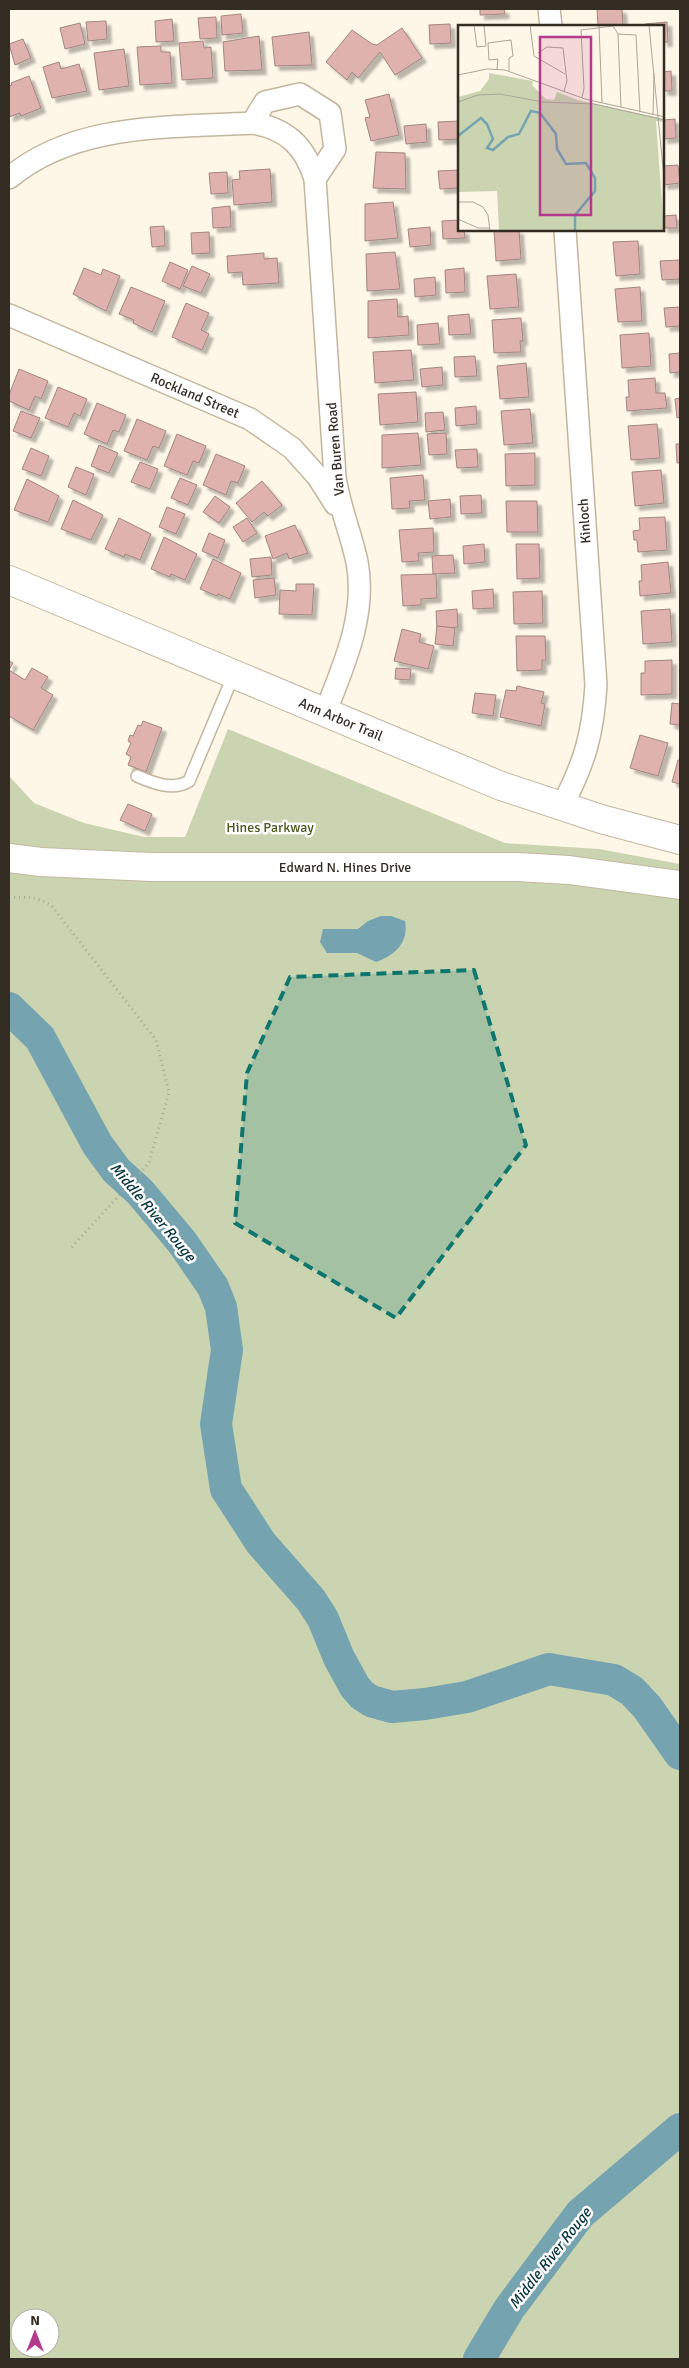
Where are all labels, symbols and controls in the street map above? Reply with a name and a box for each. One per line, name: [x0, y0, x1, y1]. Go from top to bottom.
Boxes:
inset map: [458, 25, 664, 231]
street label: Rockland Street: [148, 369, 242, 422]
street label: Van Buren Road: [323, 401, 348, 497]
street label: Kinloch: [574, 498, 595, 544]
street label: Ann Arbor Trail: [296, 694, 385, 745]
park label: Hines Parkway: [226, 819, 314, 836]
street label: Edward N. Hines Drive: [279, 859, 411, 876]
water label: Middle River Rouge: [106, 1159, 200, 1266]
water label: Middle River Rouge: [505, 2203, 596, 2312]
north arrow: [10, 2308, 60, 2358]
text: N: [30, 2312, 40, 2329]

